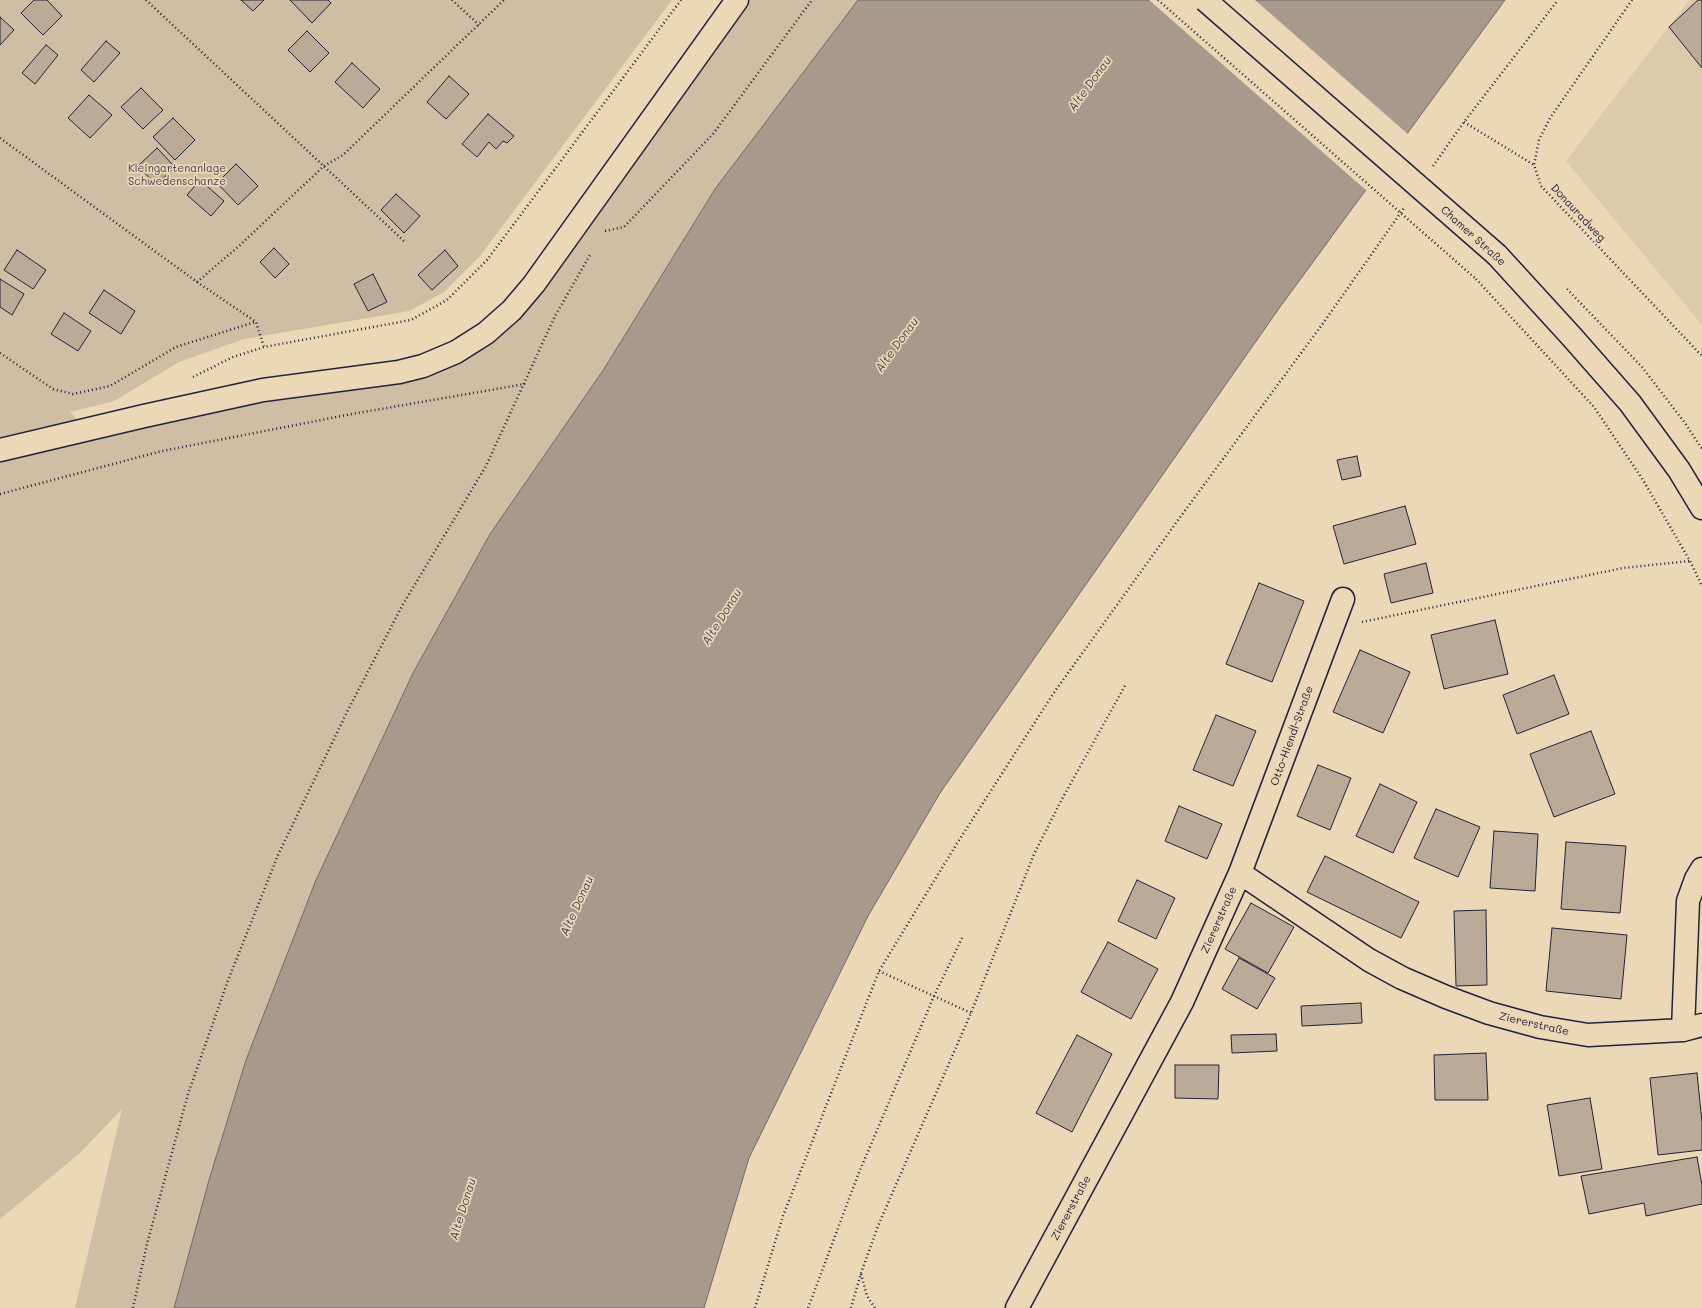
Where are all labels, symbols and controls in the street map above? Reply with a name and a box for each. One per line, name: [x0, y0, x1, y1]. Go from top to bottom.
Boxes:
water label: Alte Donau: [1065, 54, 1115, 114]
park label: Kleingartenanlage Schwedenschanze: [128, 162, 226, 188]
street label: Donauradweg: [1548, 181, 1608, 245]
street label: Chamer Straße: [1438, 203, 1508, 269]
water label: Alte Donau: [872, 315, 922, 375]
water label: Alte Donau: [699, 586, 745, 648]
street label: Otto-Hiendl-Straße: [1268, 684, 1316, 788]
water label: Alte Donau: [557, 874, 597, 938]
street label: Ziererstraße: [1198, 885, 1240, 955]
street label: Ziererstraße: [1498, 1009, 1570, 1039]
street label: Ziererstraße: [1048, 1173, 1094, 1243]
water label: Alte Donau: [447, 1176, 479, 1242]

